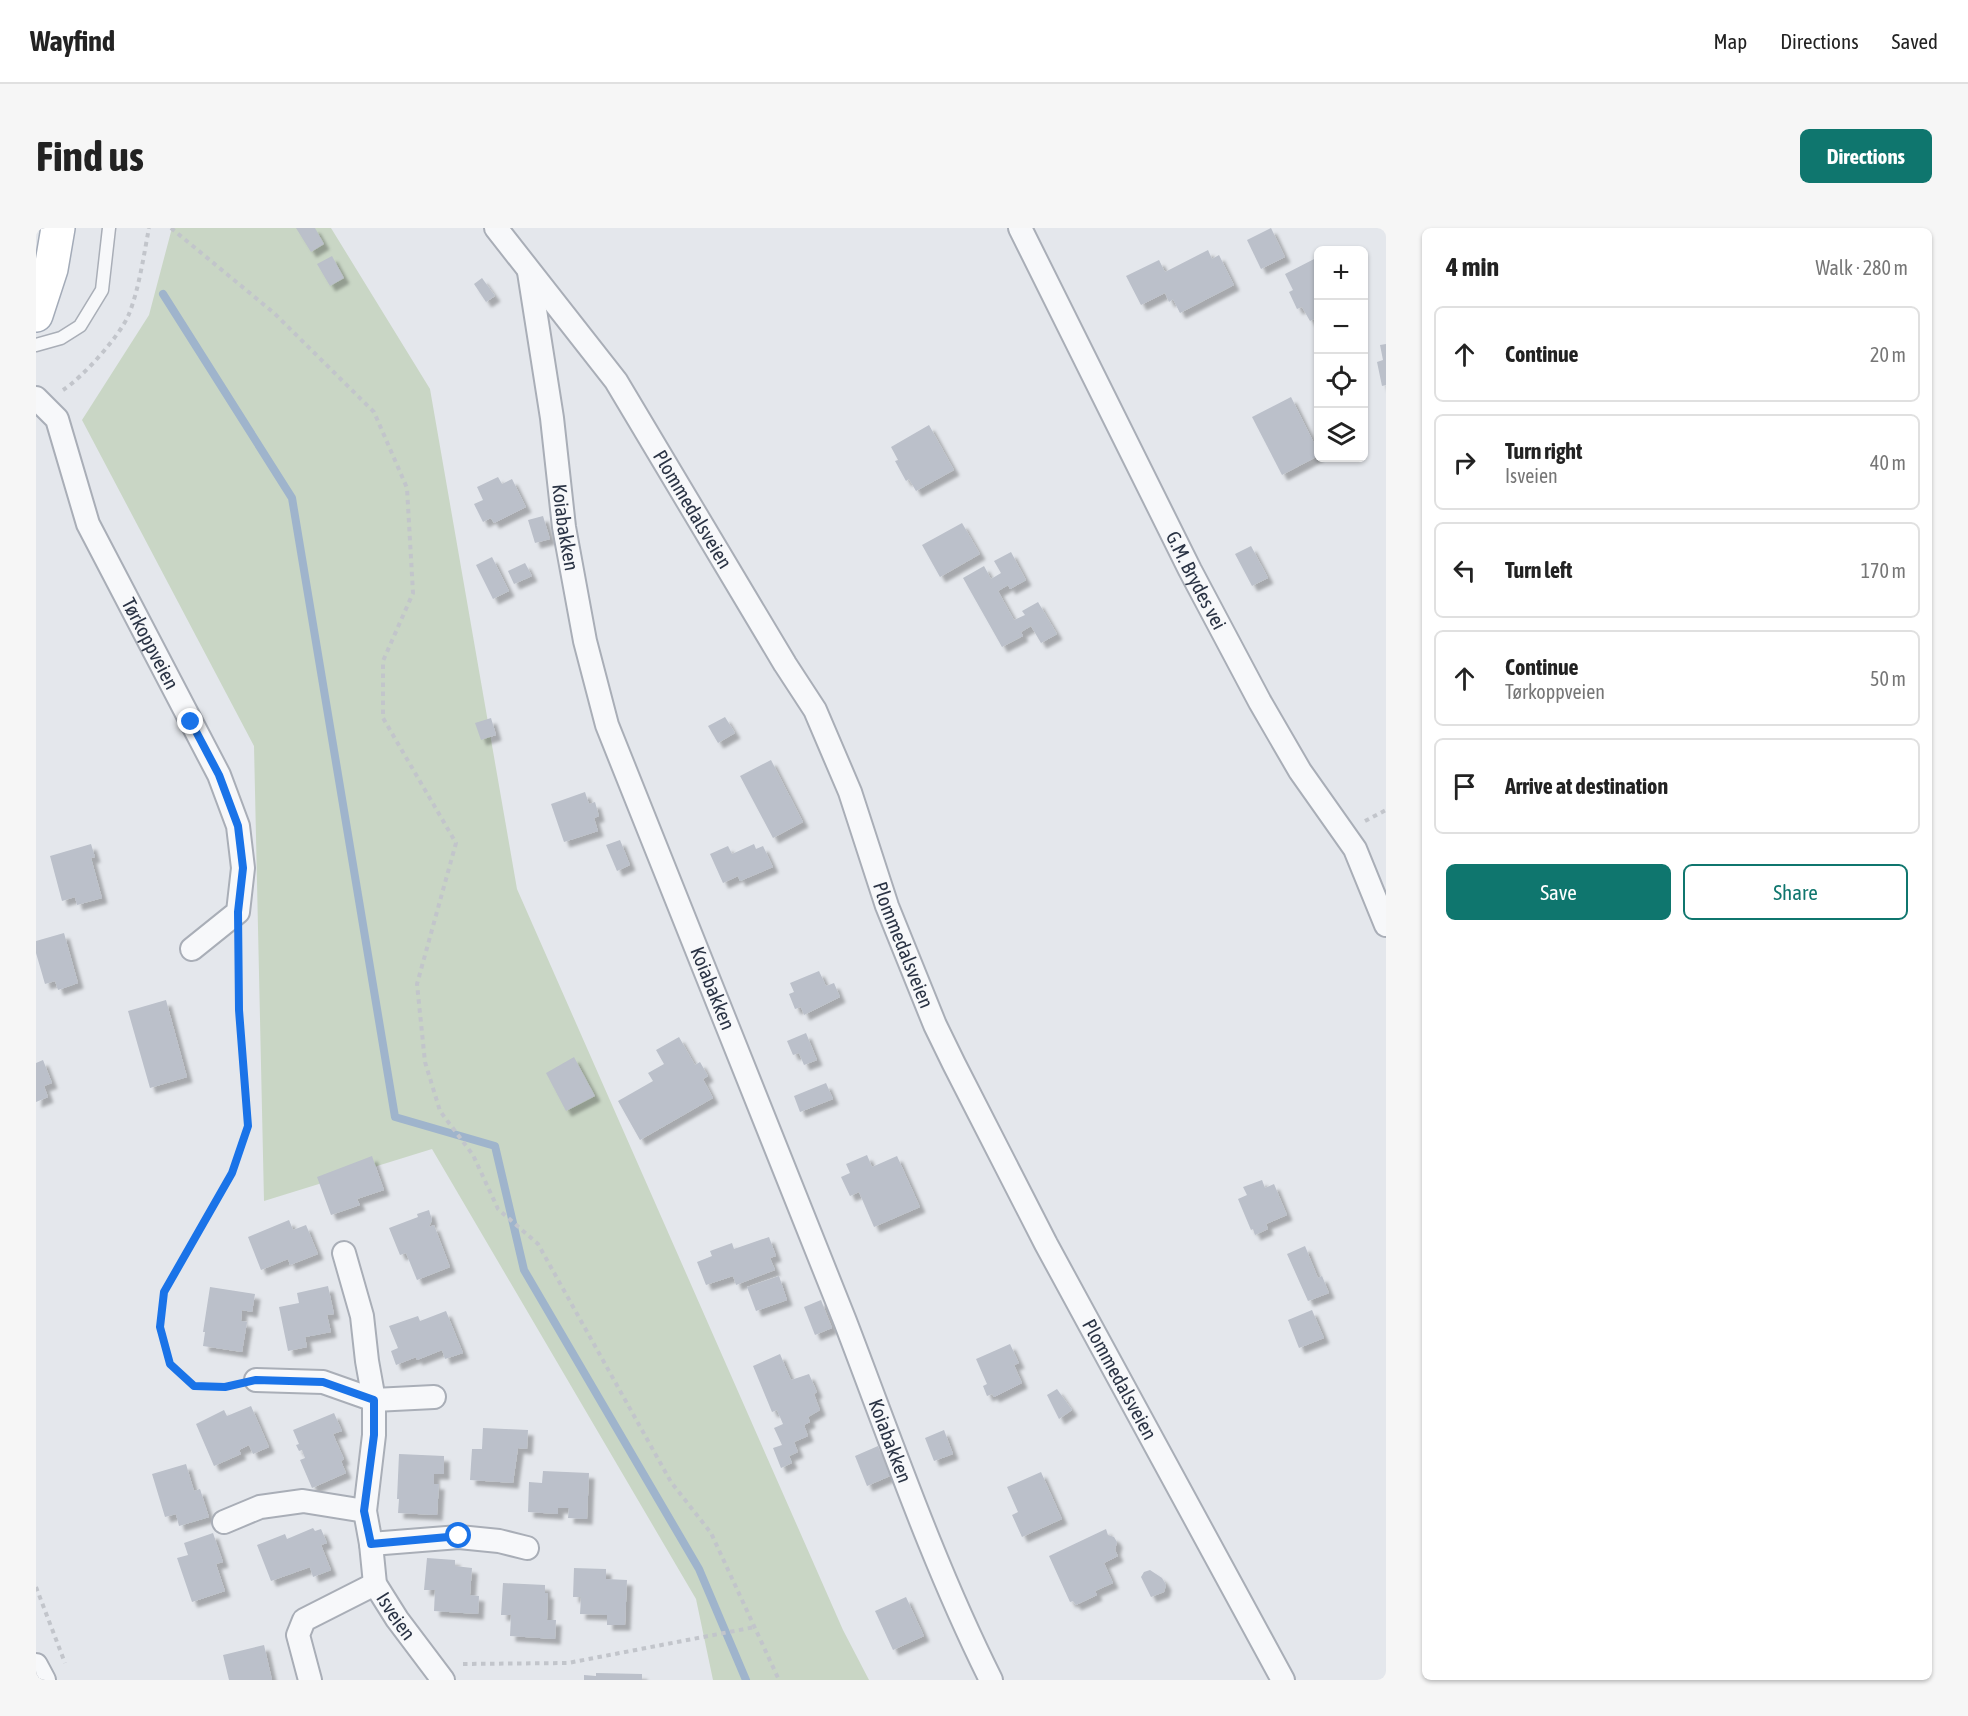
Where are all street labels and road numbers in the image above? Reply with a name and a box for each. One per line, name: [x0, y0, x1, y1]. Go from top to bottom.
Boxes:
street label: Plommedalsveien: [649, 446, 737, 572]
street label: Koiabakken: [548, 483, 584, 573]
street label: G.M. Brydes vei: [1162, 527, 1231, 633]
street label: Tørkoppveien: [117, 594, 184, 693]
street label: Plommedalsveien: [869, 879, 939, 1011]
street label: Koiabakken: [686, 943, 740, 1033]
street label: Plommedalsveien: [1078, 1315, 1162, 1443]
street label: Koiabakken: [864, 1396, 917, 1486]
street label: Isveien: [372, 1588, 421, 1644]

